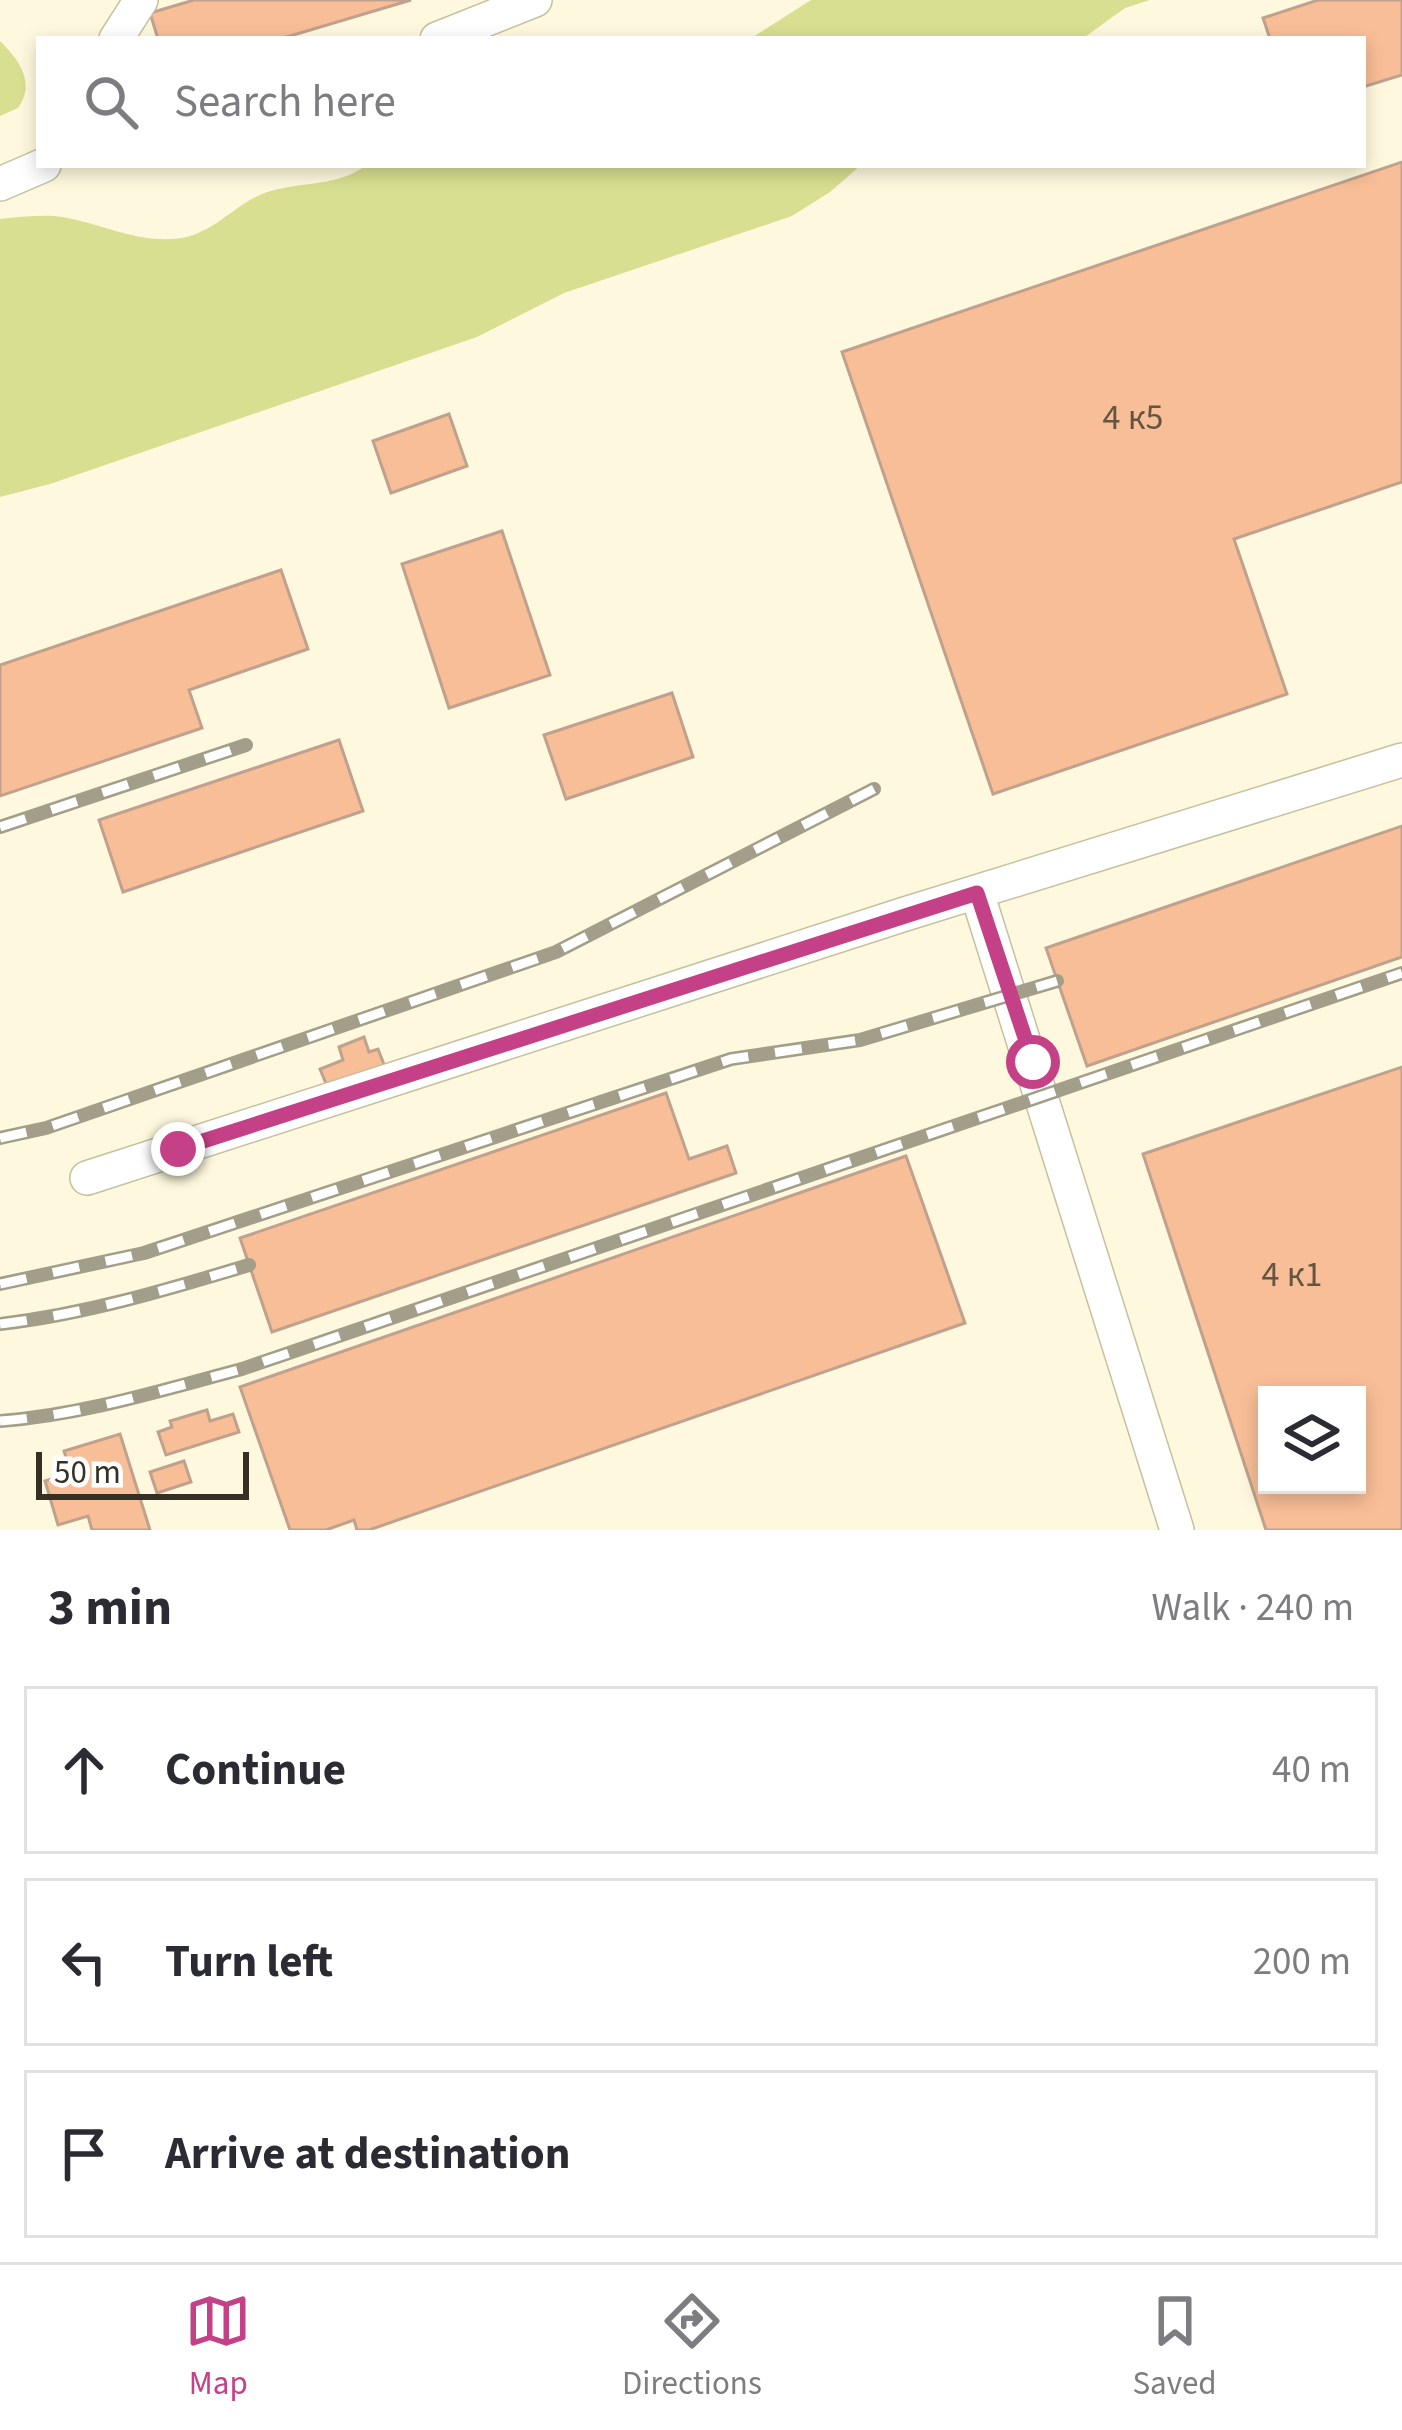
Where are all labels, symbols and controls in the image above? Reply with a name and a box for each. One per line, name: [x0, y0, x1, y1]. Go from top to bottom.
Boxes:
search box: [36, 36, 1366, 168]
icon: search: [78, 69, 144, 135]
text: Search here: [174, 70, 396, 134]
house number: 4 к5: [1103, 392, 1163, 443]
route start: [1006, 1035, 1060, 1089]
route end: [151, 1122, 205, 1176]
house number: 4 к1: [1262, 1249, 1322, 1300]
map controls: [1258, 1386, 1366, 1494]
button: layers: [1258, 1386, 1366, 1494]
scale bar: [36, 1446, 249, 1499]
text: 50 m: [54, 1449, 121, 1496]
text: 3 min: [48, 1572, 172, 1644]
text: Walk · 240 m: [1151, 1580, 1354, 1636]
icon: ahead: [51, 1737, 117, 1803]
text: Continue: [165, 1738, 346, 1802]
text: 40 m: [1272, 1742, 1351, 1798]
icon: left: [51, 1929, 117, 1995]
text: Turn left: [165, 1930, 333, 1994]
text: 200 m: [1253, 1934, 1351, 1990]
icon: arrive: [51, 2121, 117, 2187]
text: Arrive at destination: [165, 2122, 570, 2186]
tab: Map: [185, 2288, 251, 2407]
tab: Directions: [622, 2288, 762, 2407]
tab: Saved: [1132, 2288, 1217, 2407]

